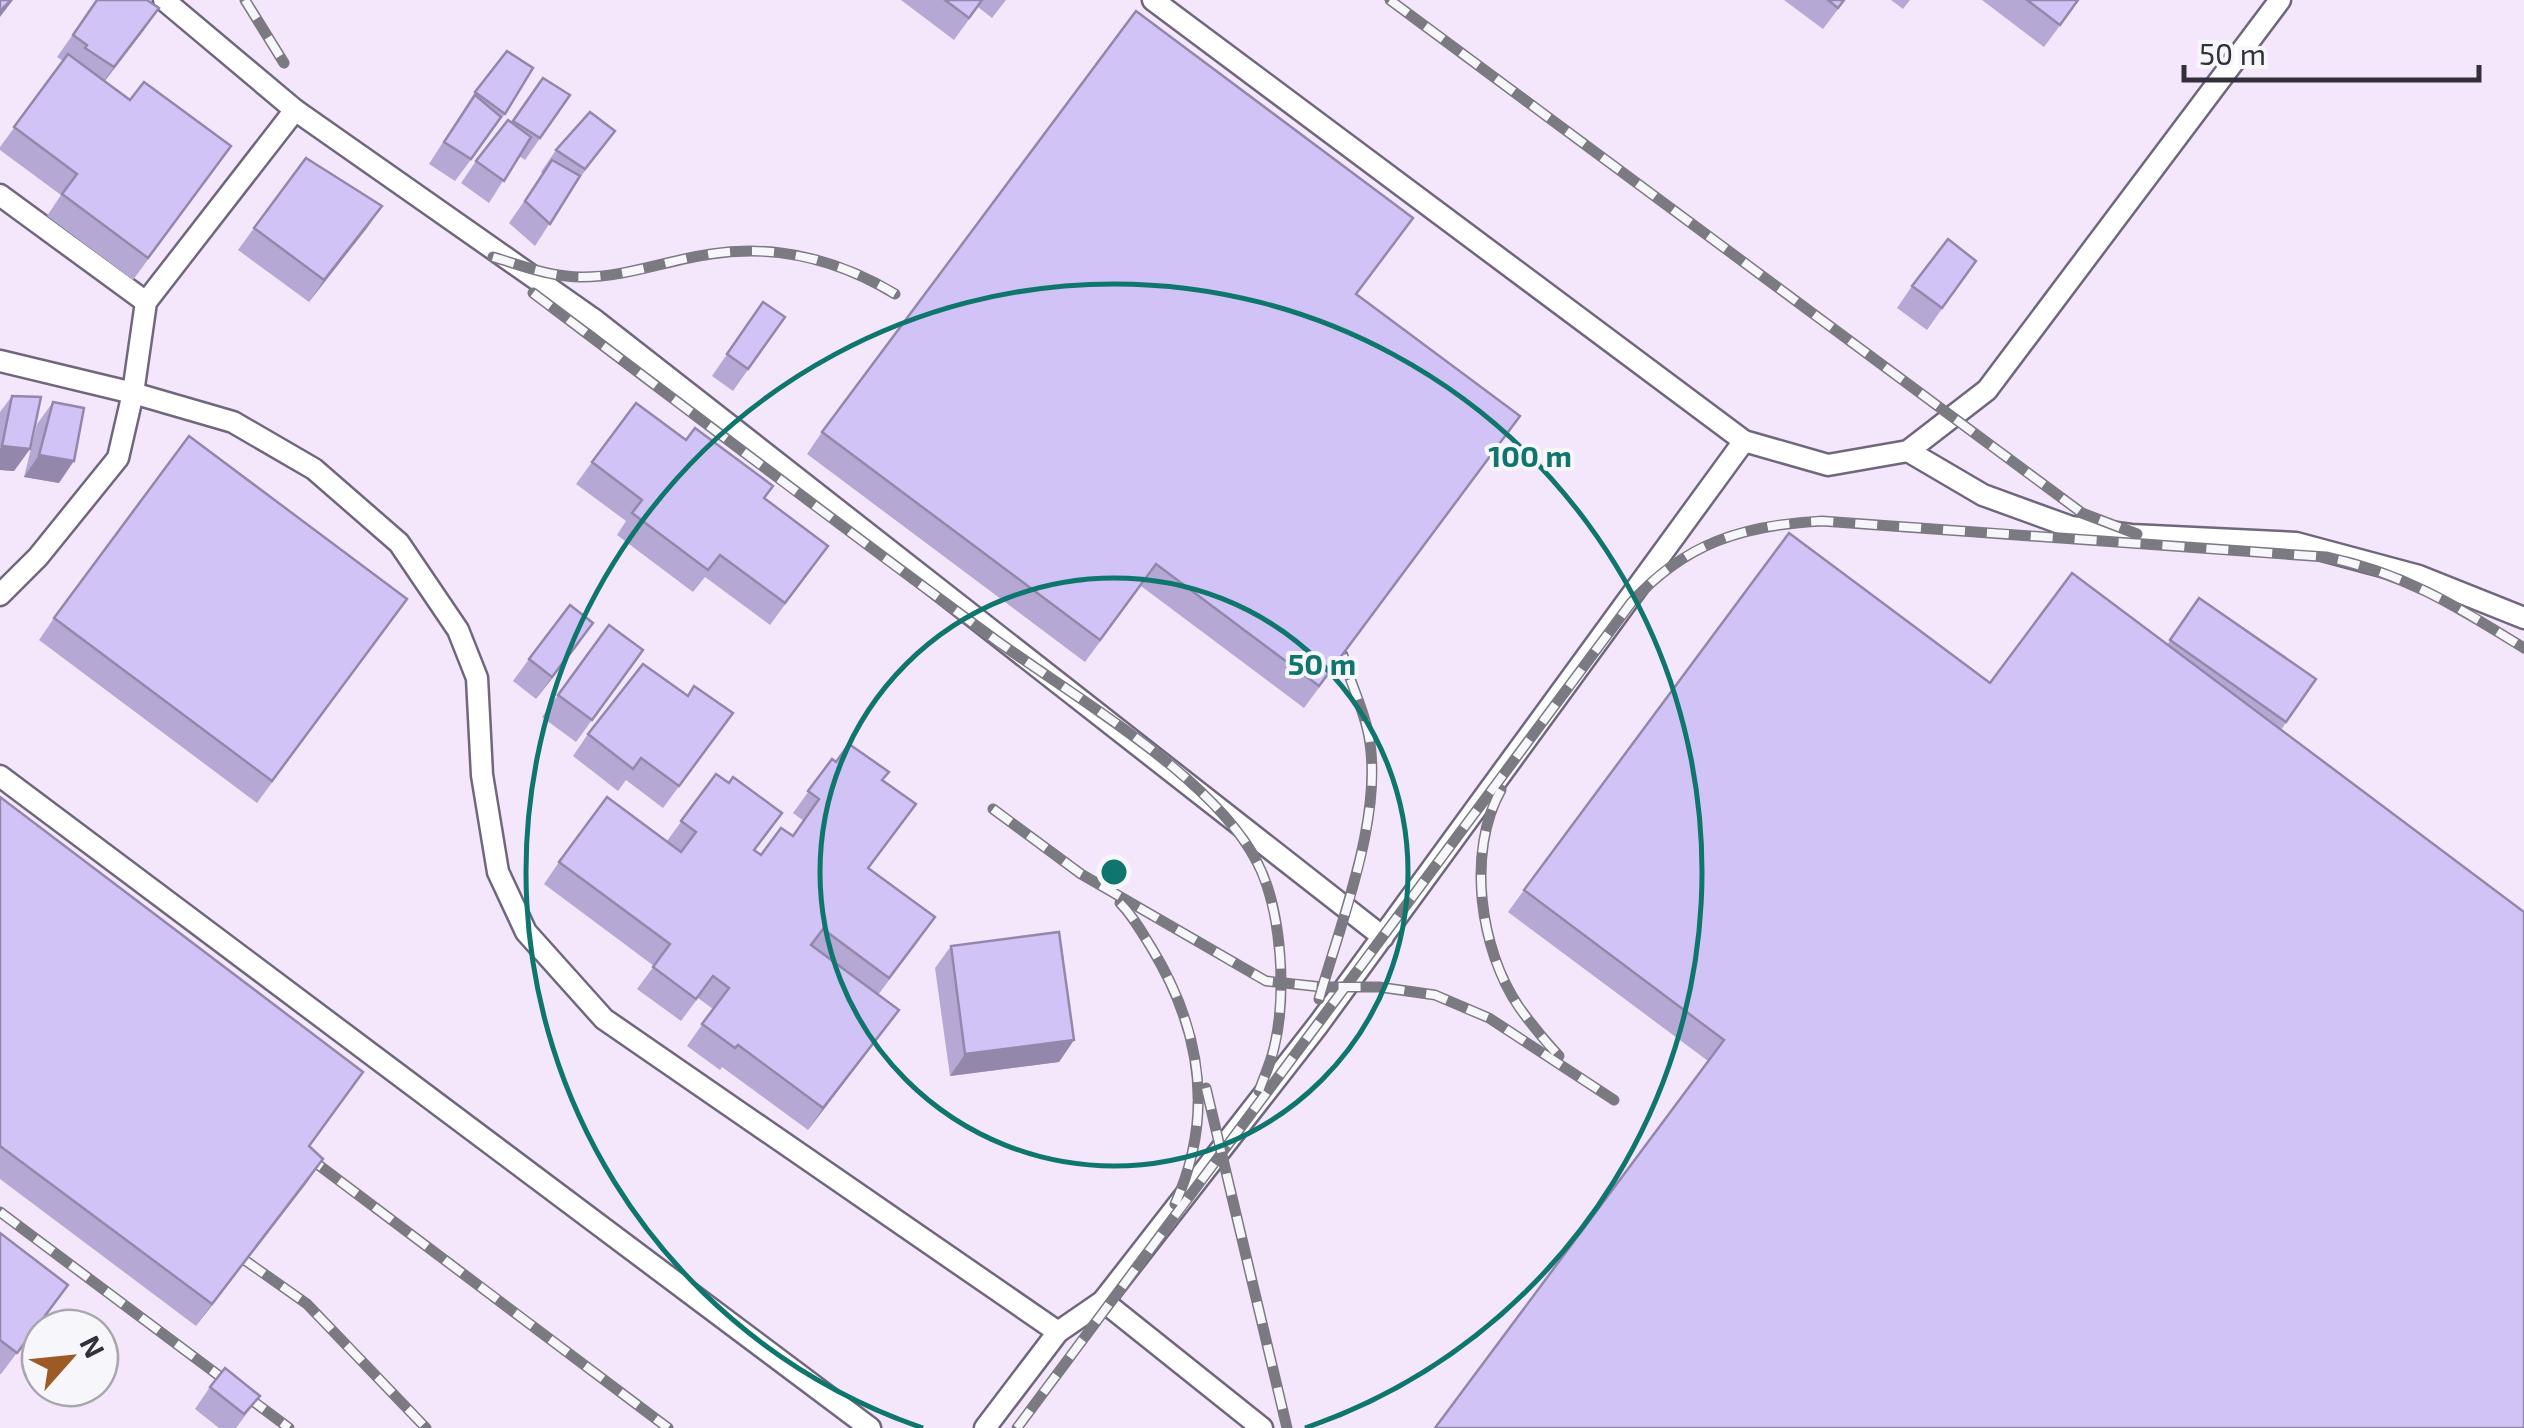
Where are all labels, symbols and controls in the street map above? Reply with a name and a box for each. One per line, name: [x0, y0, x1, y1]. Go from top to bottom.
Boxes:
scale bar: [2184, 20, 2479, 82]
text: 50 m: [2199, 35, 2266, 71]
text: 100 m: [1488, 437, 1572, 473]
text: 50 m: [1288, 645, 1356, 681]
centre of rings: [1096, 854, 1132, 890]
north arrow: [20, 1308, 120, 1408]
text: N: [73, 1329, 113, 1363]

